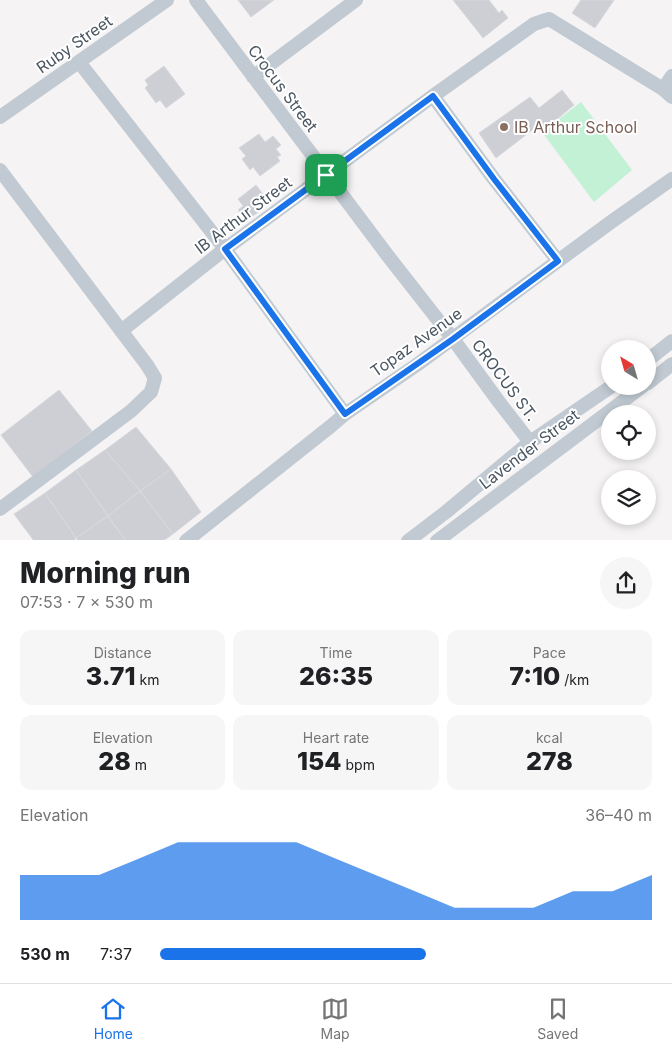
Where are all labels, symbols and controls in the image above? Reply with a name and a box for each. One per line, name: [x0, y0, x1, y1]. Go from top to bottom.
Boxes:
street label: Ruby Street: [32, 11, 116, 77]
street label: Crocus Street: [244, 41, 322, 135]
place label: IB Arthur School: [514, 117, 637, 137]
marker: IB Arthur School: [498, 121, 510, 133]
pin: [305, 154, 347, 196]
icon: arrive: [312, 161, 340, 189]
street label: IB Arthur Street: [190, 172, 296, 258]
street label: Topaz Avenue: [366, 303, 466, 381]
street label: CROCUS ST.: [468, 335, 542, 425]
north arrow: [601, 340, 656, 395]
map controls: [601, 340, 656, 525]
street label: Lavender Street: [475, 405, 583, 493]
button: locate: [601, 405, 656, 460]
button: layers: [601, 470, 656, 525]
text: Morning run: [20, 556, 190, 590]
button: share: [600, 557, 652, 609]
text: 07:53 · 7 × 530 m: [20, 592, 153, 612]
text: Distance: [94, 644, 152, 661]
text: Time: [320, 644, 352, 661]
text: Pace: [533, 644, 566, 661]
text: 3.71: [86, 661, 136, 691]
text: 26:35: [299, 661, 373, 691]
text: 7:10: [509, 661, 560, 691]
text: km: [136, 671, 159, 688]
text: /km: [560, 671, 589, 688]
text: Elevation: [93, 729, 153, 746]
text: Heart rate: [303, 729, 369, 746]
text: kcal: [536, 729, 563, 746]
text: 28: [98, 746, 131, 776]
text: 154: [297, 746, 342, 776]
text: 278: [526, 746, 573, 776]
text: m: [131, 756, 147, 773]
text: bpm: [342, 756, 375, 773]
text: Elevation: [20, 805, 89, 825]
text: 36–40 m: [585, 805, 652, 825]
text: 530 m: [20, 944, 70, 964]
text: 7:37: [100, 944, 132, 964]
tab: Home: [94, 995, 133, 1042]
tab: Map: [321, 995, 350, 1042]
tab: Saved: [537, 995, 578, 1042]

